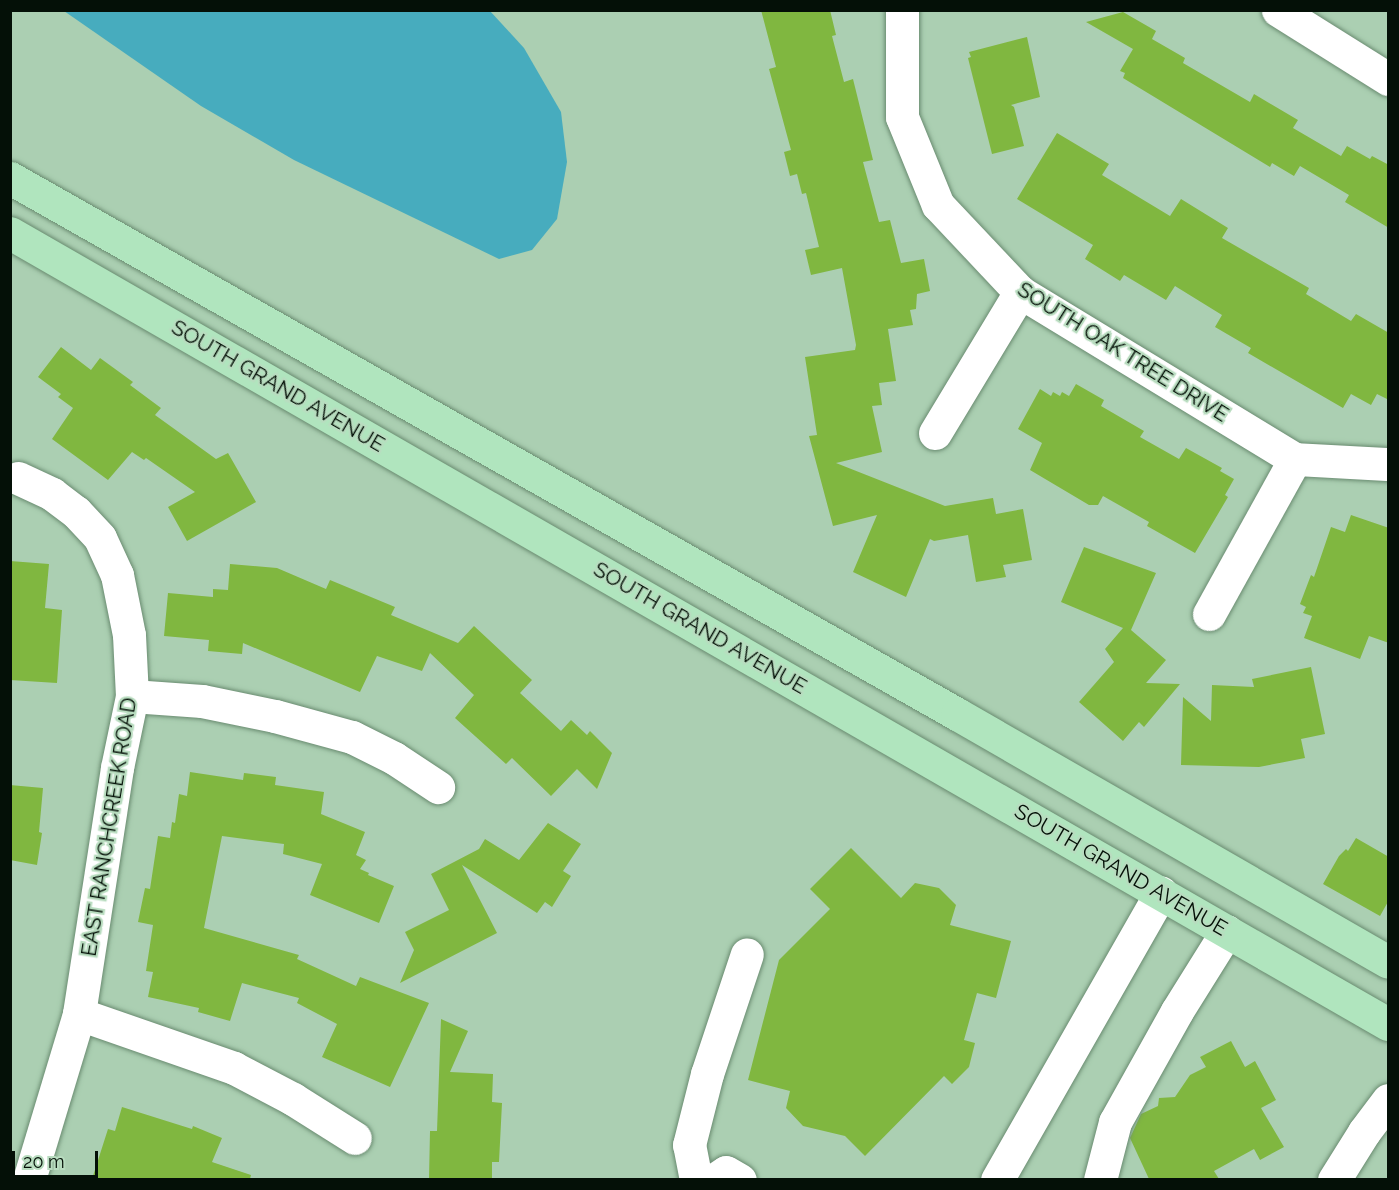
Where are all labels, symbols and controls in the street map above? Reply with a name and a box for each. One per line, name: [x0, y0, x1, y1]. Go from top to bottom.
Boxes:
street label: SOUTH OAK TREE DRIVE: [1013, 276, 1233, 428]
street label: SOUTH GRAND AVENUE: [167, 314, 389, 458]
street label: SOUTH GRAND AVENUE: [589, 556, 811, 700]
street label: EAST RANCHCREEK ROAD: [76, 695, 142, 959]
street label: SOUTH GRAND AVENUE: [1010, 798, 1232, 942]
scale bar: [15, 1139, 100, 1177]
text: 20 m: [23, 1151, 65, 1172]

